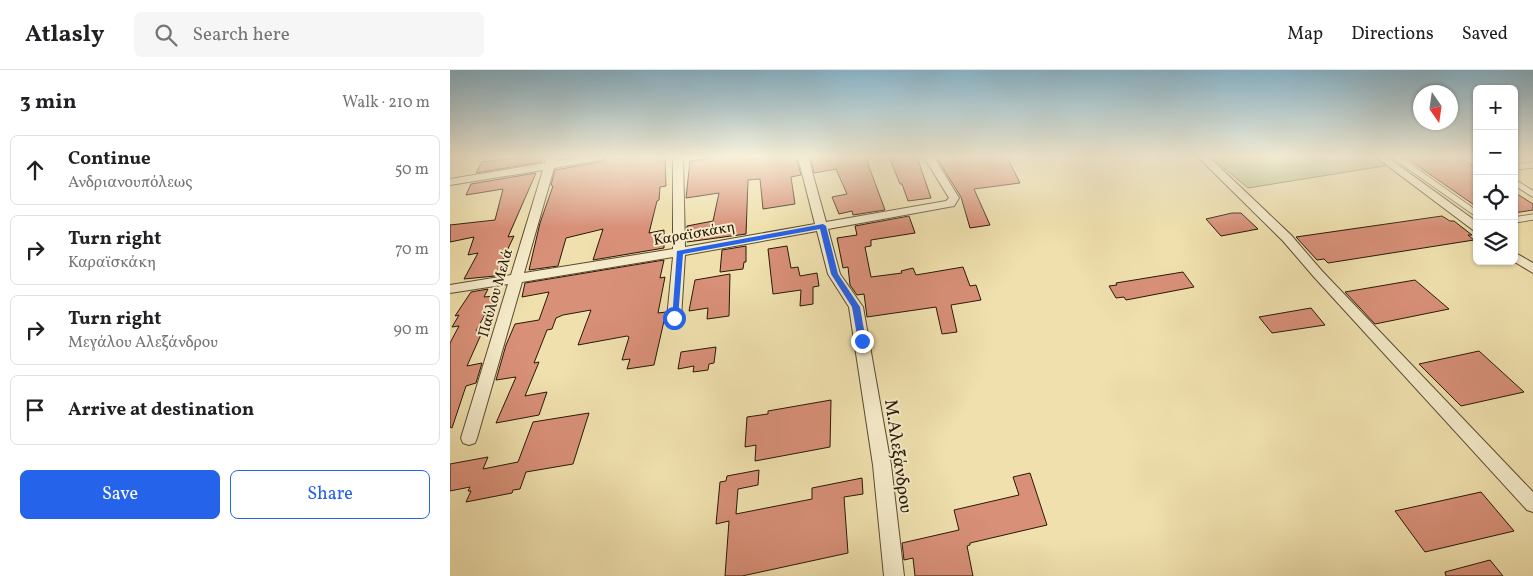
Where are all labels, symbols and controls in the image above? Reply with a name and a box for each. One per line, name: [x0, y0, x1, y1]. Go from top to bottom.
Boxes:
search box: [134, 12, 484, 57]
text: Atlasly: [25, 18, 104, 52]
icon: search: [152, 21, 180, 49]
text: Search here: [192, 22, 290, 48]
text: Map: [1287, 22, 1323, 47]
text: Directions: [1351, 22, 1434, 47]
text: Saved: [1462, 22, 1508, 47]
north arrow: [1413, 85, 1458, 130]
map controls: [1473, 85, 1518, 265]
button: +: [1473, 85, 1518, 130]
text: 3 min: [20, 88, 76, 117]
text: Walk · 210 m: [342, 92, 430, 114]
button: −: [1473, 130, 1518, 175]
text: Continue: [68, 146, 151, 172]
icon: ahead: [21, 156, 49, 184]
text: 50 m: [395, 159, 429, 181]
text: Ανδριανουπόλεως: [68, 172, 192, 194]
button: locate: [1473, 175, 1518, 220]
street label: Καραϊσκάκη: [652, 217, 737, 252]
button: layers: [1473, 220, 1518, 265]
text: Turn right: [68, 226, 161, 252]
icon: right: [21, 236, 49, 264]
text: 70 m: [395, 239, 429, 261]
street label: Παύλου Μελά: [474, 247, 519, 340]
text: Καραϊσκάκη: [68, 252, 156, 274]
text: Turn right: [68, 306, 161, 332]
route start: [663, 307, 686, 330]
icon: right: [21, 316, 49, 344]
text: 90 m: [393, 319, 429, 341]
route end: [851, 330, 874, 353]
text: Μεγάλου Αλεξάνδρου: [68, 332, 218, 354]
icon: arrive: [21, 396, 49, 424]
text: Arrive at destination: [68, 397, 254, 423]
street label: Μ.Αλεξάνδρου: [877, 398, 918, 515]
button: Save: [20, 470, 220, 519]
button: Share: [230, 470, 430, 519]

